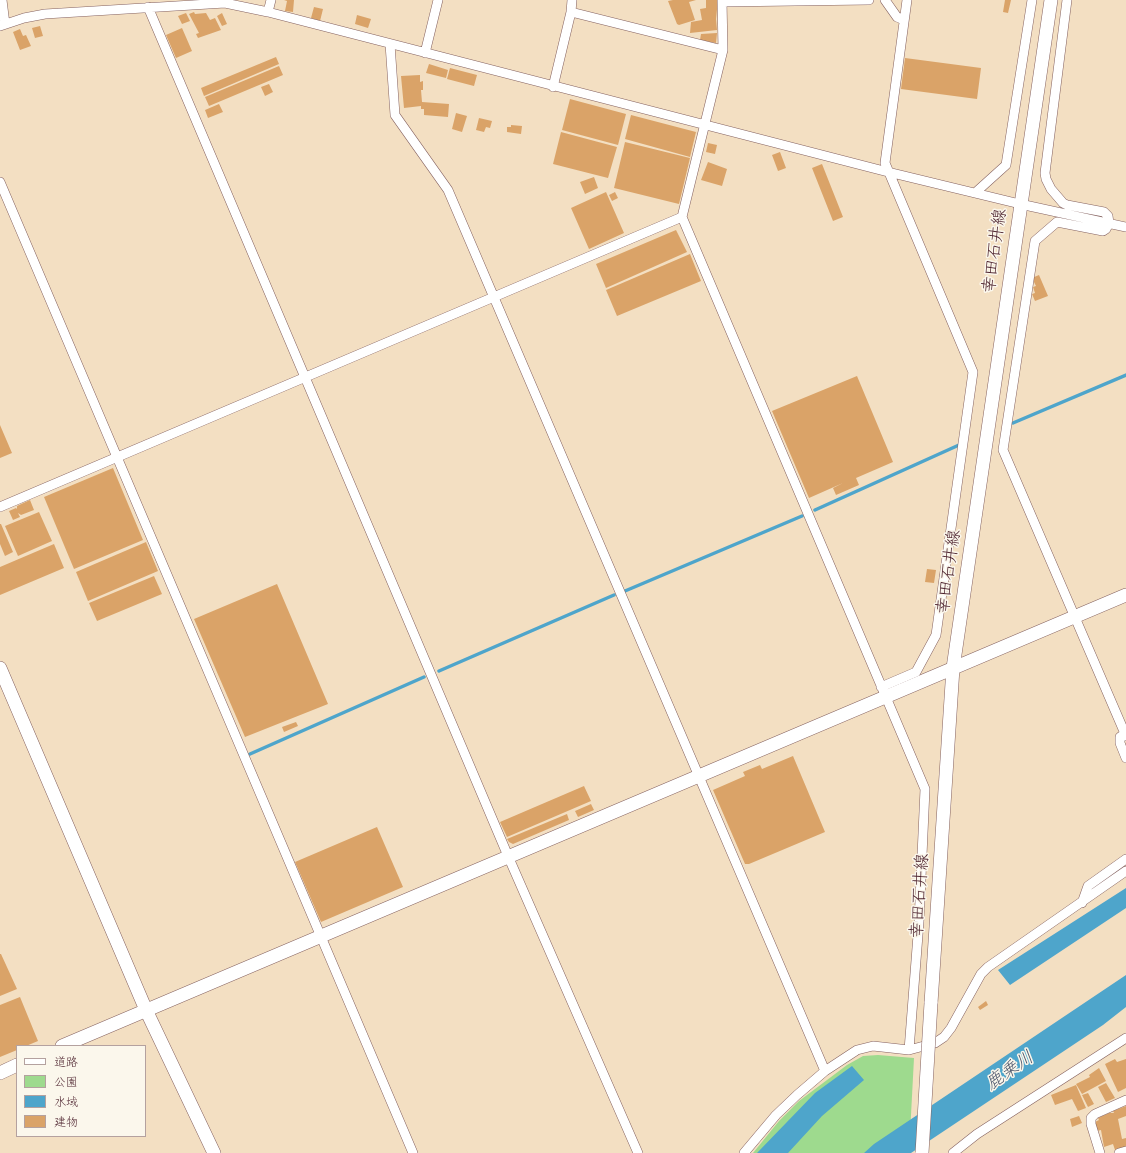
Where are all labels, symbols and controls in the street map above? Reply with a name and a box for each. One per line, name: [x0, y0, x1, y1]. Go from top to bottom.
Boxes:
street label: 幸田石井線: [979, 207, 1011, 295]
street label: 幸田石井線: [933, 528, 965, 616]
street label: 幸田石井線: [907, 853, 933, 939]
legend: [16, 1045, 146, 1137]
water label: 鹿乗川: [982, 1047, 1038, 1095]
text: 道路: [54, 1054, 78, 1070]
text: 公園: [54, 1074, 78, 1090]
text: 水域: [54, 1094, 78, 1110]
text: 建物: [54, 1114, 78, 1130]

